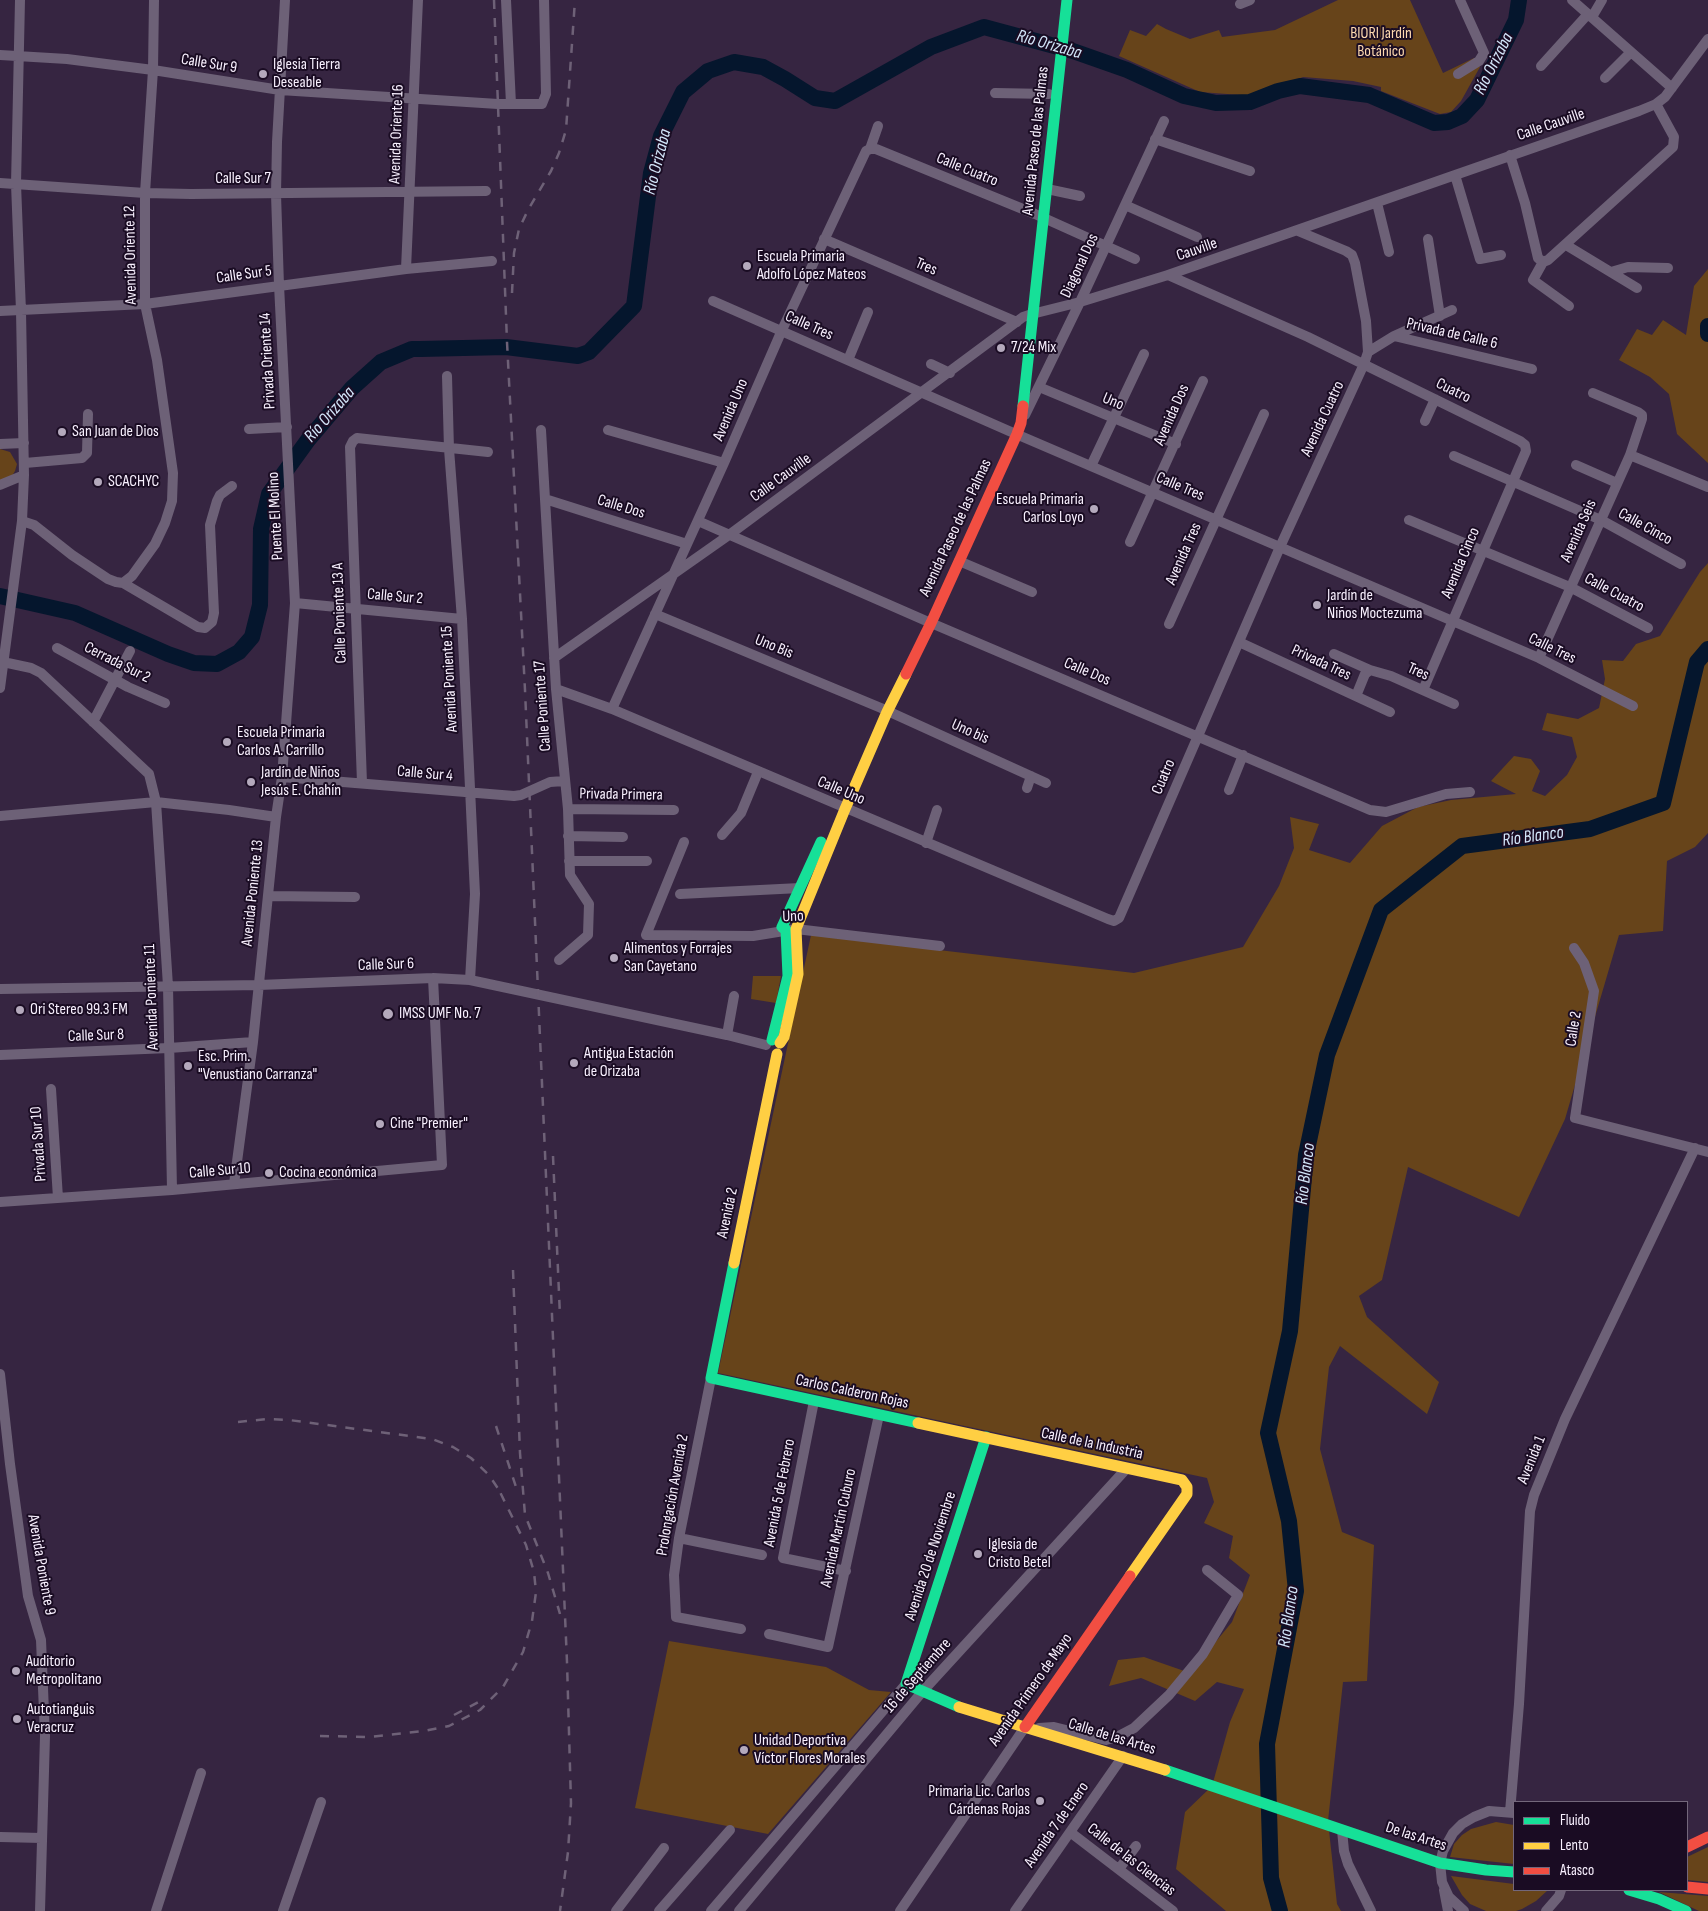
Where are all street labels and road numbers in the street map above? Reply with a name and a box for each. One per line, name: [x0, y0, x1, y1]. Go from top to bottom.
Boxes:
street label: Calle Sur 9: [180, 50, 238, 78]
street label: Avenida Paseo de las Palmas: [1019, 66, 1053, 216]
street label: Avenida Oriente 16: [386, 84, 408, 184]
street label: Calle Cauville: [1515, 104, 1587, 146]
street label: Calle Cuatro: [933, 149, 1001, 191]
street label: Calle Sur 7: [215, 169, 271, 189]
street label: Avenida Oriente 12: [121, 205, 141, 305]
street label: Diagonal Dos: [1057, 231, 1103, 301]
street label: Cauville: [1174, 234, 1220, 266]
street label: Tres: [912, 254, 940, 280]
street label: Calle Sur 5: [215, 262, 273, 288]
street label: Calle Tres: [782, 307, 836, 345]
street label: Privada Oriente 14: [256, 312, 280, 410]
street label: Privada de Calle 6: [1405, 314, 1499, 354]
street label: Cuatro: [1432, 374, 1474, 408]
street label: Avenida Uno: [709, 376, 753, 444]
street label: Avenida Cuatro: [1297, 378, 1349, 460]
street label: Avenida Dos: [1150, 382, 1194, 448]
street label: Uno: [1099, 389, 1127, 415]
street label: Calle Cauville: [747, 450, 815, 506]
street label: Avenida Paseo de las Palmas: [916, 456, 996, 600]
street label: Calle Tres: [1153, 468, 1207, 506]
street label: Puente El Molino: [264, 471, 288, 561]
street label: Calle Dos: [595, 491, 647, 523]
street label: Avenida Seis: [1557, 497, 1601, 565]
street label: Calle Cinco: [1614, 504, 1676, 550]
street label: Avenida Tres: [1162, 520, 1206, 588]
street label: Avenida Cinco: [1438, 525, 1484, 601]
street label: Calle Poniente 13 A: [329, 562, 351, 664]
street label: Calle Cuatro: [1581, 569, 1647, 617]
street label: Calle Sur 2: [366, 585, 424, 609]
street label: Avenida Poniente 15: [438, 625, 462, 733]
street label: Calle Tres: [1525, 629, 1579, 669]
street label: Uno Bis: [752, 631, 796, 663]
street label: Cerrada Sur 2: [81, 638, 153, 688]
street label: Privada Tres: [1288, 641, 1354, 685]
street label: Calle Dos: [1061, 654, 1113, 690]
street label: Tres: [1404, 659, 1432, 685]
street label: Calle Poniente 17: [530, 660, 556, 752]
street label: Uno bis: [948, 715, 992, 749]
street label: Cuatro: [1148, 756, 1180, 798]
street label: Calle Sur 4: [396, 762, 454, 786]
street label: Calle Uno: [814, 772, 868, 810]
street label: Privada Primera: [579, 785, 663, 805]
street label: Avenida Poniente 13: [238, 839, 268, 947]
street label: Uno: [782, 907, 804, 927]
street label: Avenida Poniente 11: [141, 944, 163, 1050]
street label: Calle Sur 6: [358, 954, 414, 976]
street label: Calle 2: [1562, 1010, 1586, 1048]
street label: Calle Sur 8: [68, 1025, 124, 1047]
street label: Privada Sur 10: [27, 1106, 51, 1182]
street label: Calle Sur 10: [188, 1159, 252, 1183]
street label: Avenida 2: [713, 1186, 743, 1240]
street label: Carlos Calderon Rojas: [794, 1371, 910, 1413]
street label: Calle de la Industria: [1039, 1424, 1145, 1464]
street label: Prolongación Avenida 2: [653, 1433, 693, 1557]
street label: Avenida 1: [1514, 1433, 1550, 1487]
street label: Avenida 5 de Febrero: [760, 1437, 800, 1549]
street label: Avenida Martín Cuburo: [817, 1467, 861, 1589]
street label: Avenida 20 de Noviembre: [901, 1489, 961, 1623]
street label: Avenida Poniente 9: [23, 1513, 59, 1617]
street label: Avenida Primero de Mayo: [985, 1630, 1077, 1750]
street label: 16 de Septiembre: [880, 1635, 956, 1717]
street label: Calle de las Artes: [1066, 1715, 1158, 1759]
street label: Avenida 7 de Enero: [1021, 1779, 1093, 1871]
street label: De las Artes: [1383, 1818, 1449, 1856]
street label: Calle de las Ciencias: [1083, 1820, 1179, 1900]

